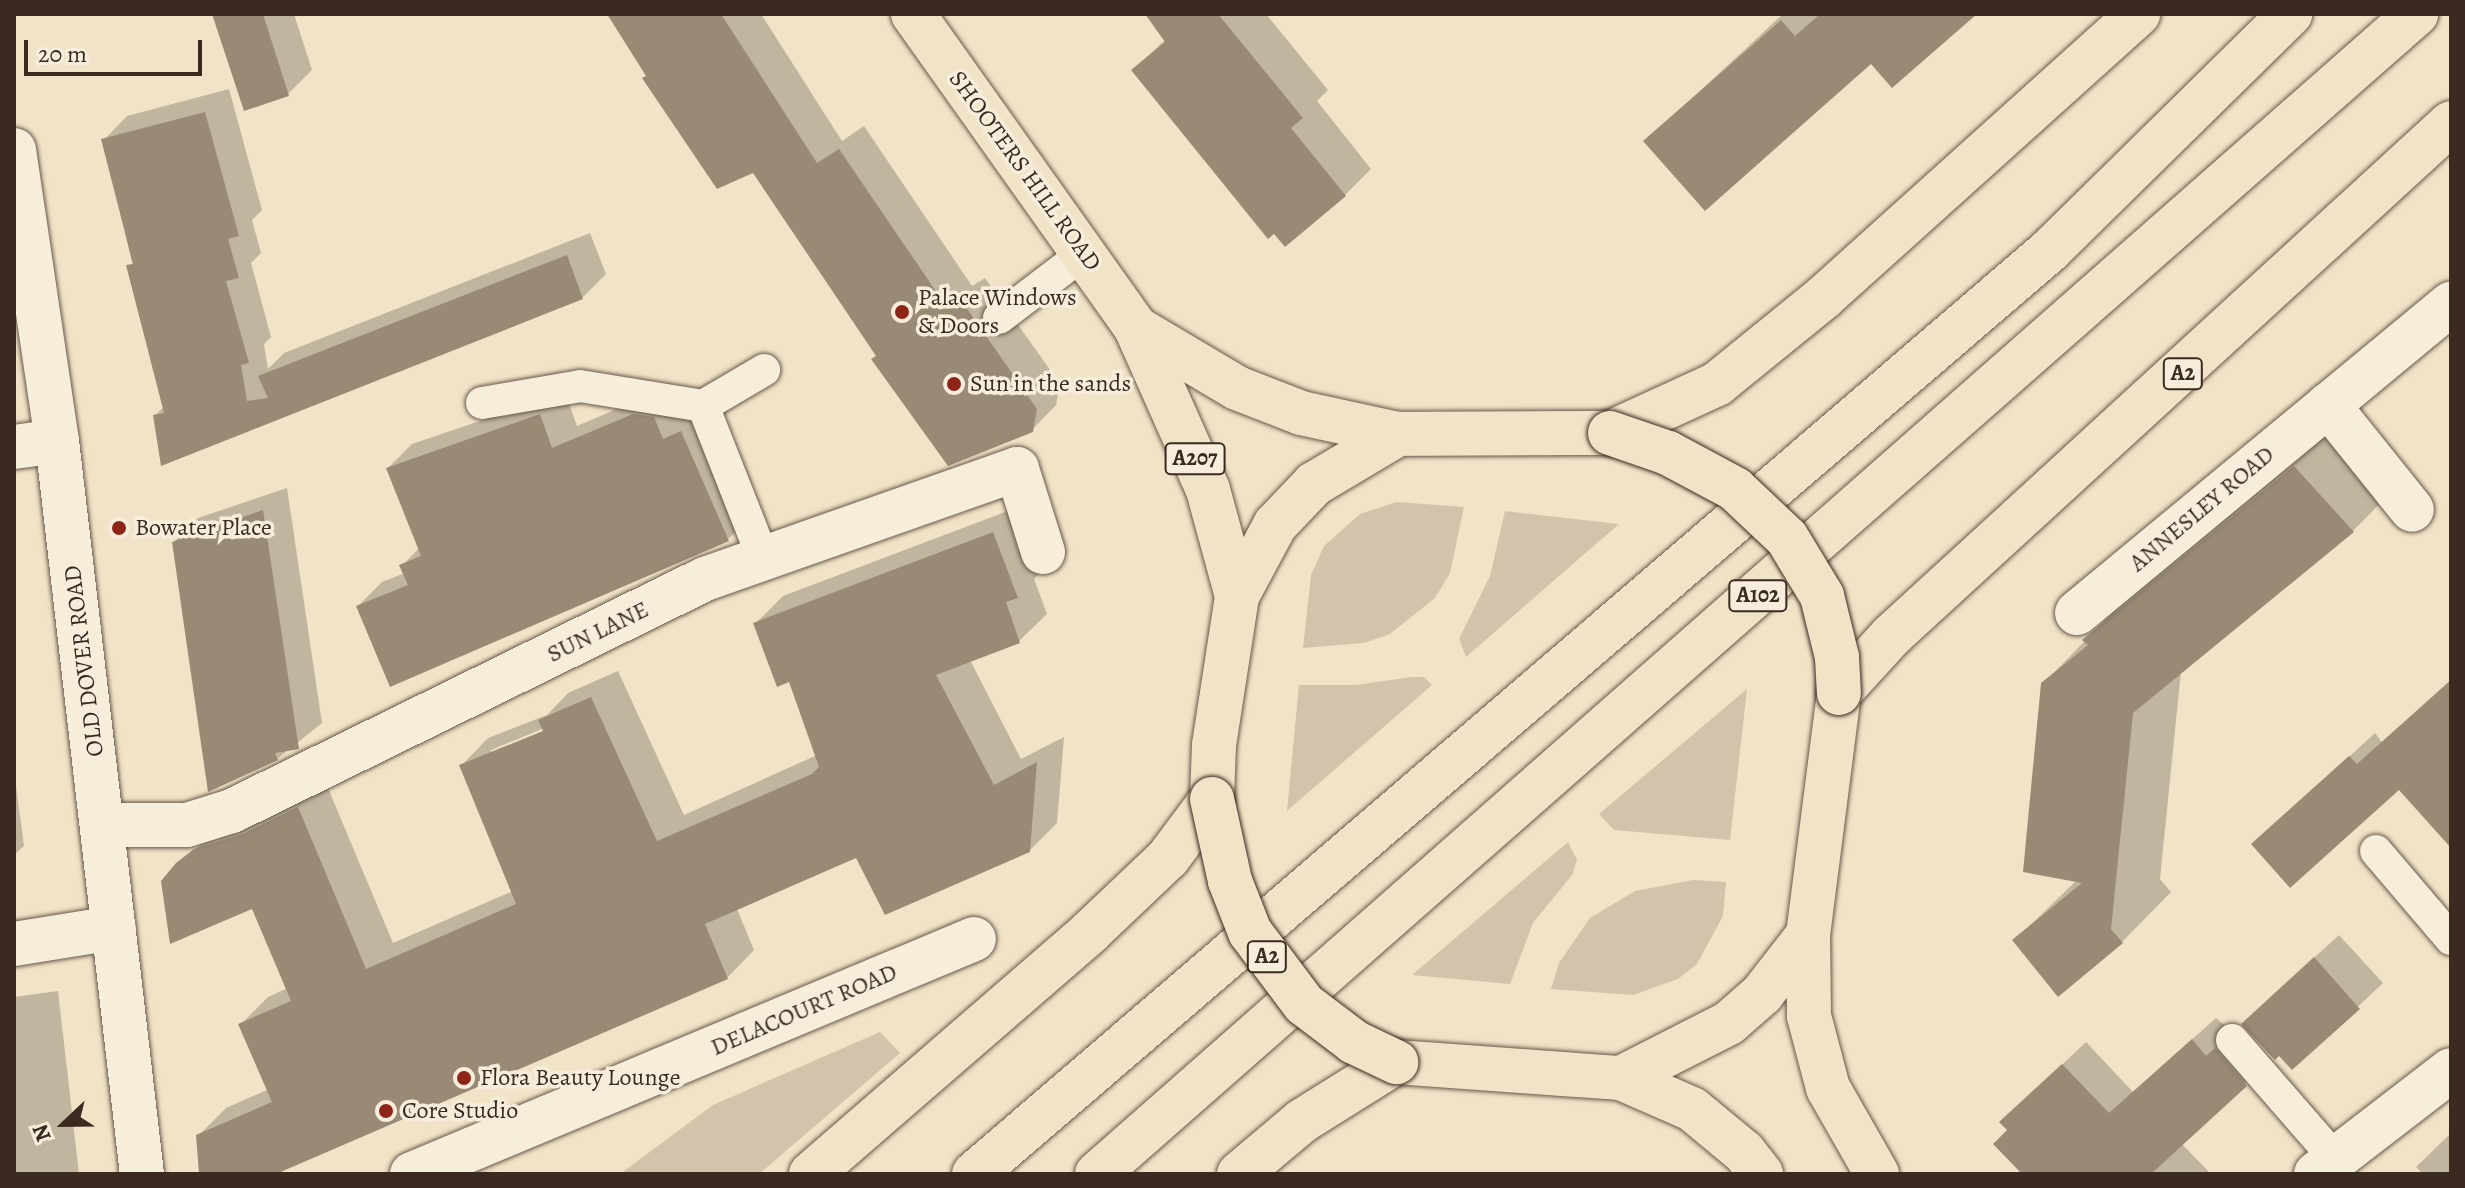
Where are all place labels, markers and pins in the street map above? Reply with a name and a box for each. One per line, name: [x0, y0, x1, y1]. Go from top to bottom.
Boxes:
place label: Palace Windows & Doors: [918, 284, 1077, 340]
marker: Palace Windows & Doors: [893, 303, 911, 321]
place label: Sun in the sands: [970, 370, 1131, 398]
marker: Sun in the sands: [945, 375, 963, 393]
place label: Bowater Place: [135, 514, 272, 542]
marker: Bowater Place: [110, 519, 128, 537]
place label: Flora Beauty Lounge: [480, 1064, 680, 1092]
marker: Flora Beauty Lounge: [455, 1069, 473, 1087]
place label: Core Studio: [402, 1097, 518, 1125]
marker: Core Studio: [377, 1102, 395, 1120]

